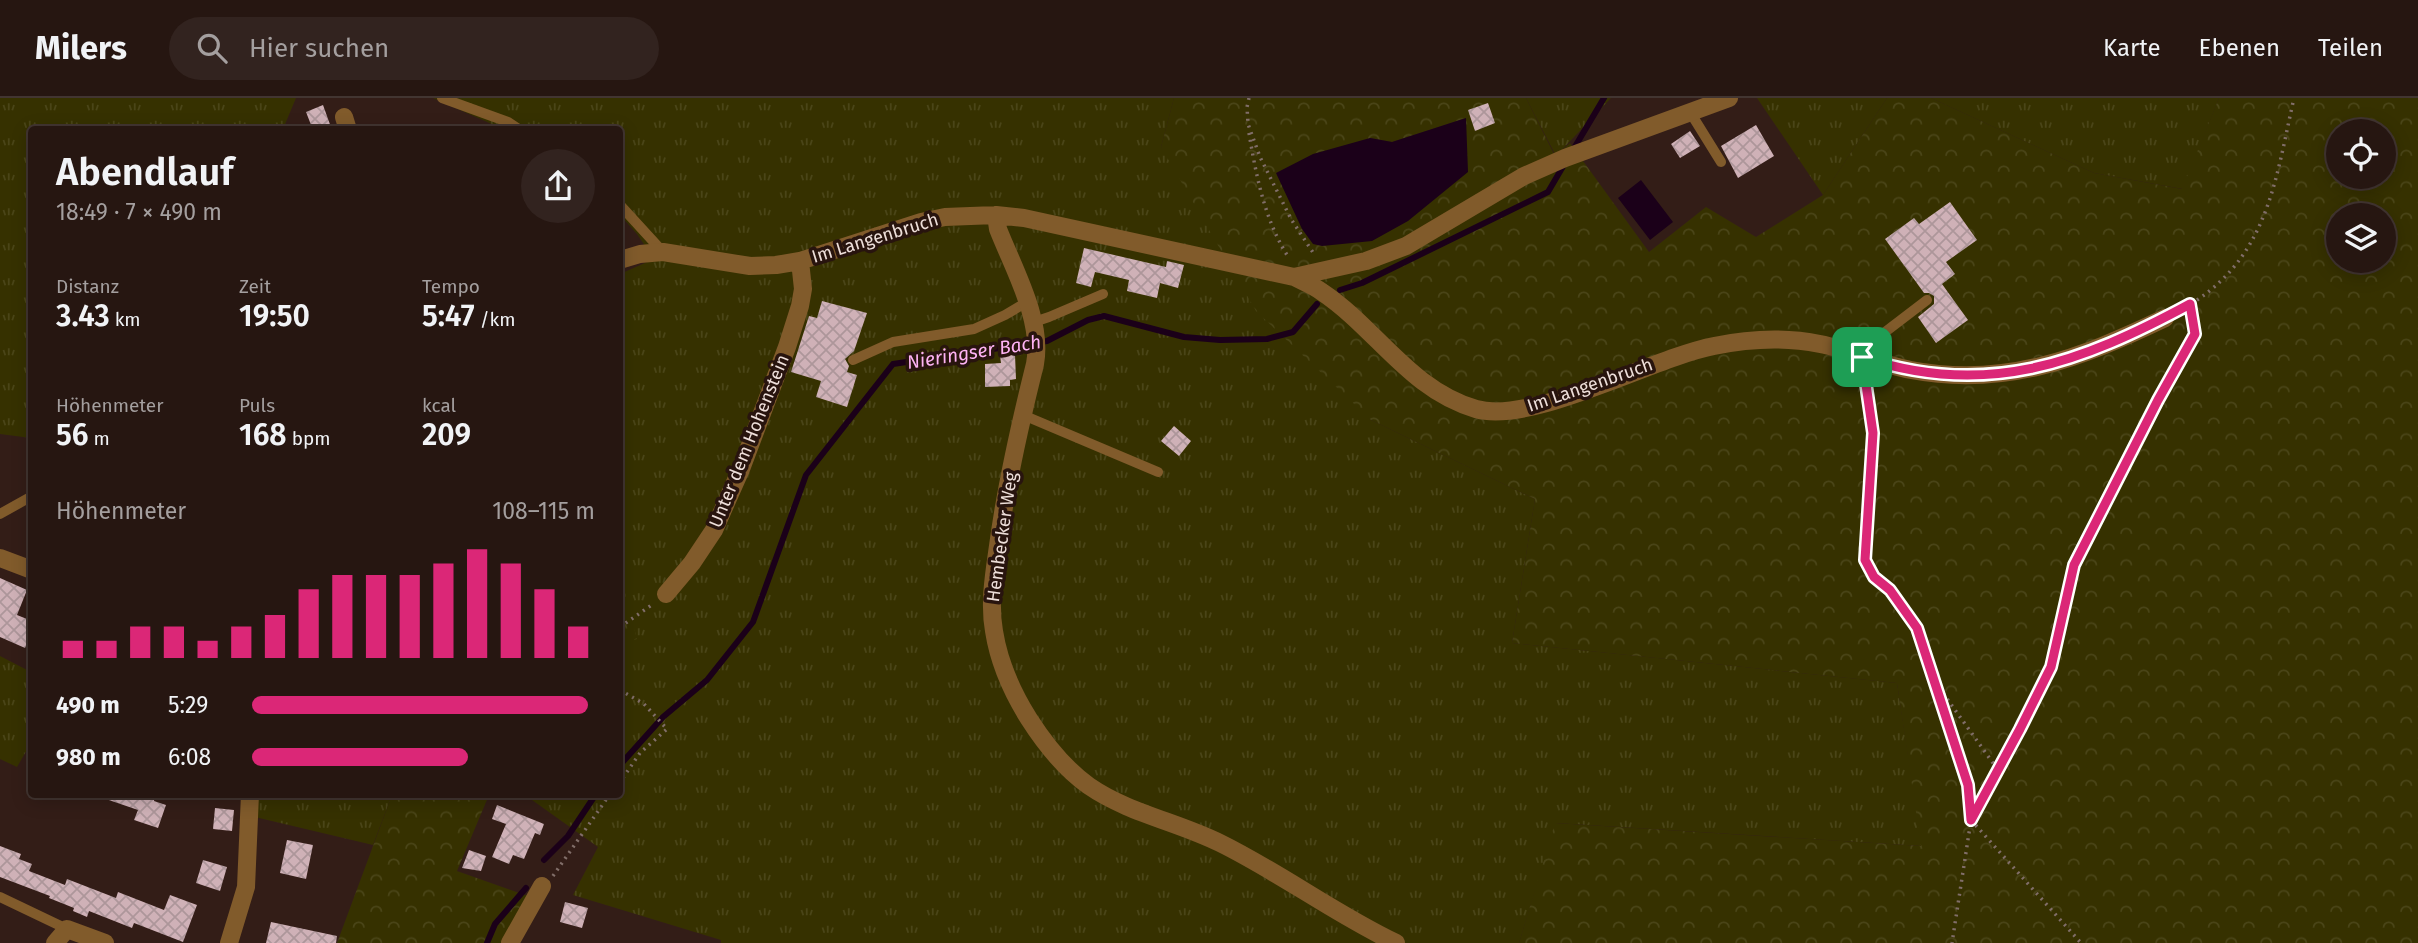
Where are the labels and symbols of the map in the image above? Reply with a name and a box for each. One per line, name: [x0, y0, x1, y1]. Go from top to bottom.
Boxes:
street label: Im Langenbruch: [809, 208, 941, 268]
pin: [1832, 327, 1892, 387]
water label: Nieringser Bach: [905, 330, 1043, 374]
street label: Unter dem Hohenstein: [704, 351, 794, 531]
street label: Im Langenbruch: [1524, 353, 1656, 417]
street label: Hembecker Weg: [982, 470, 1022, 603]

